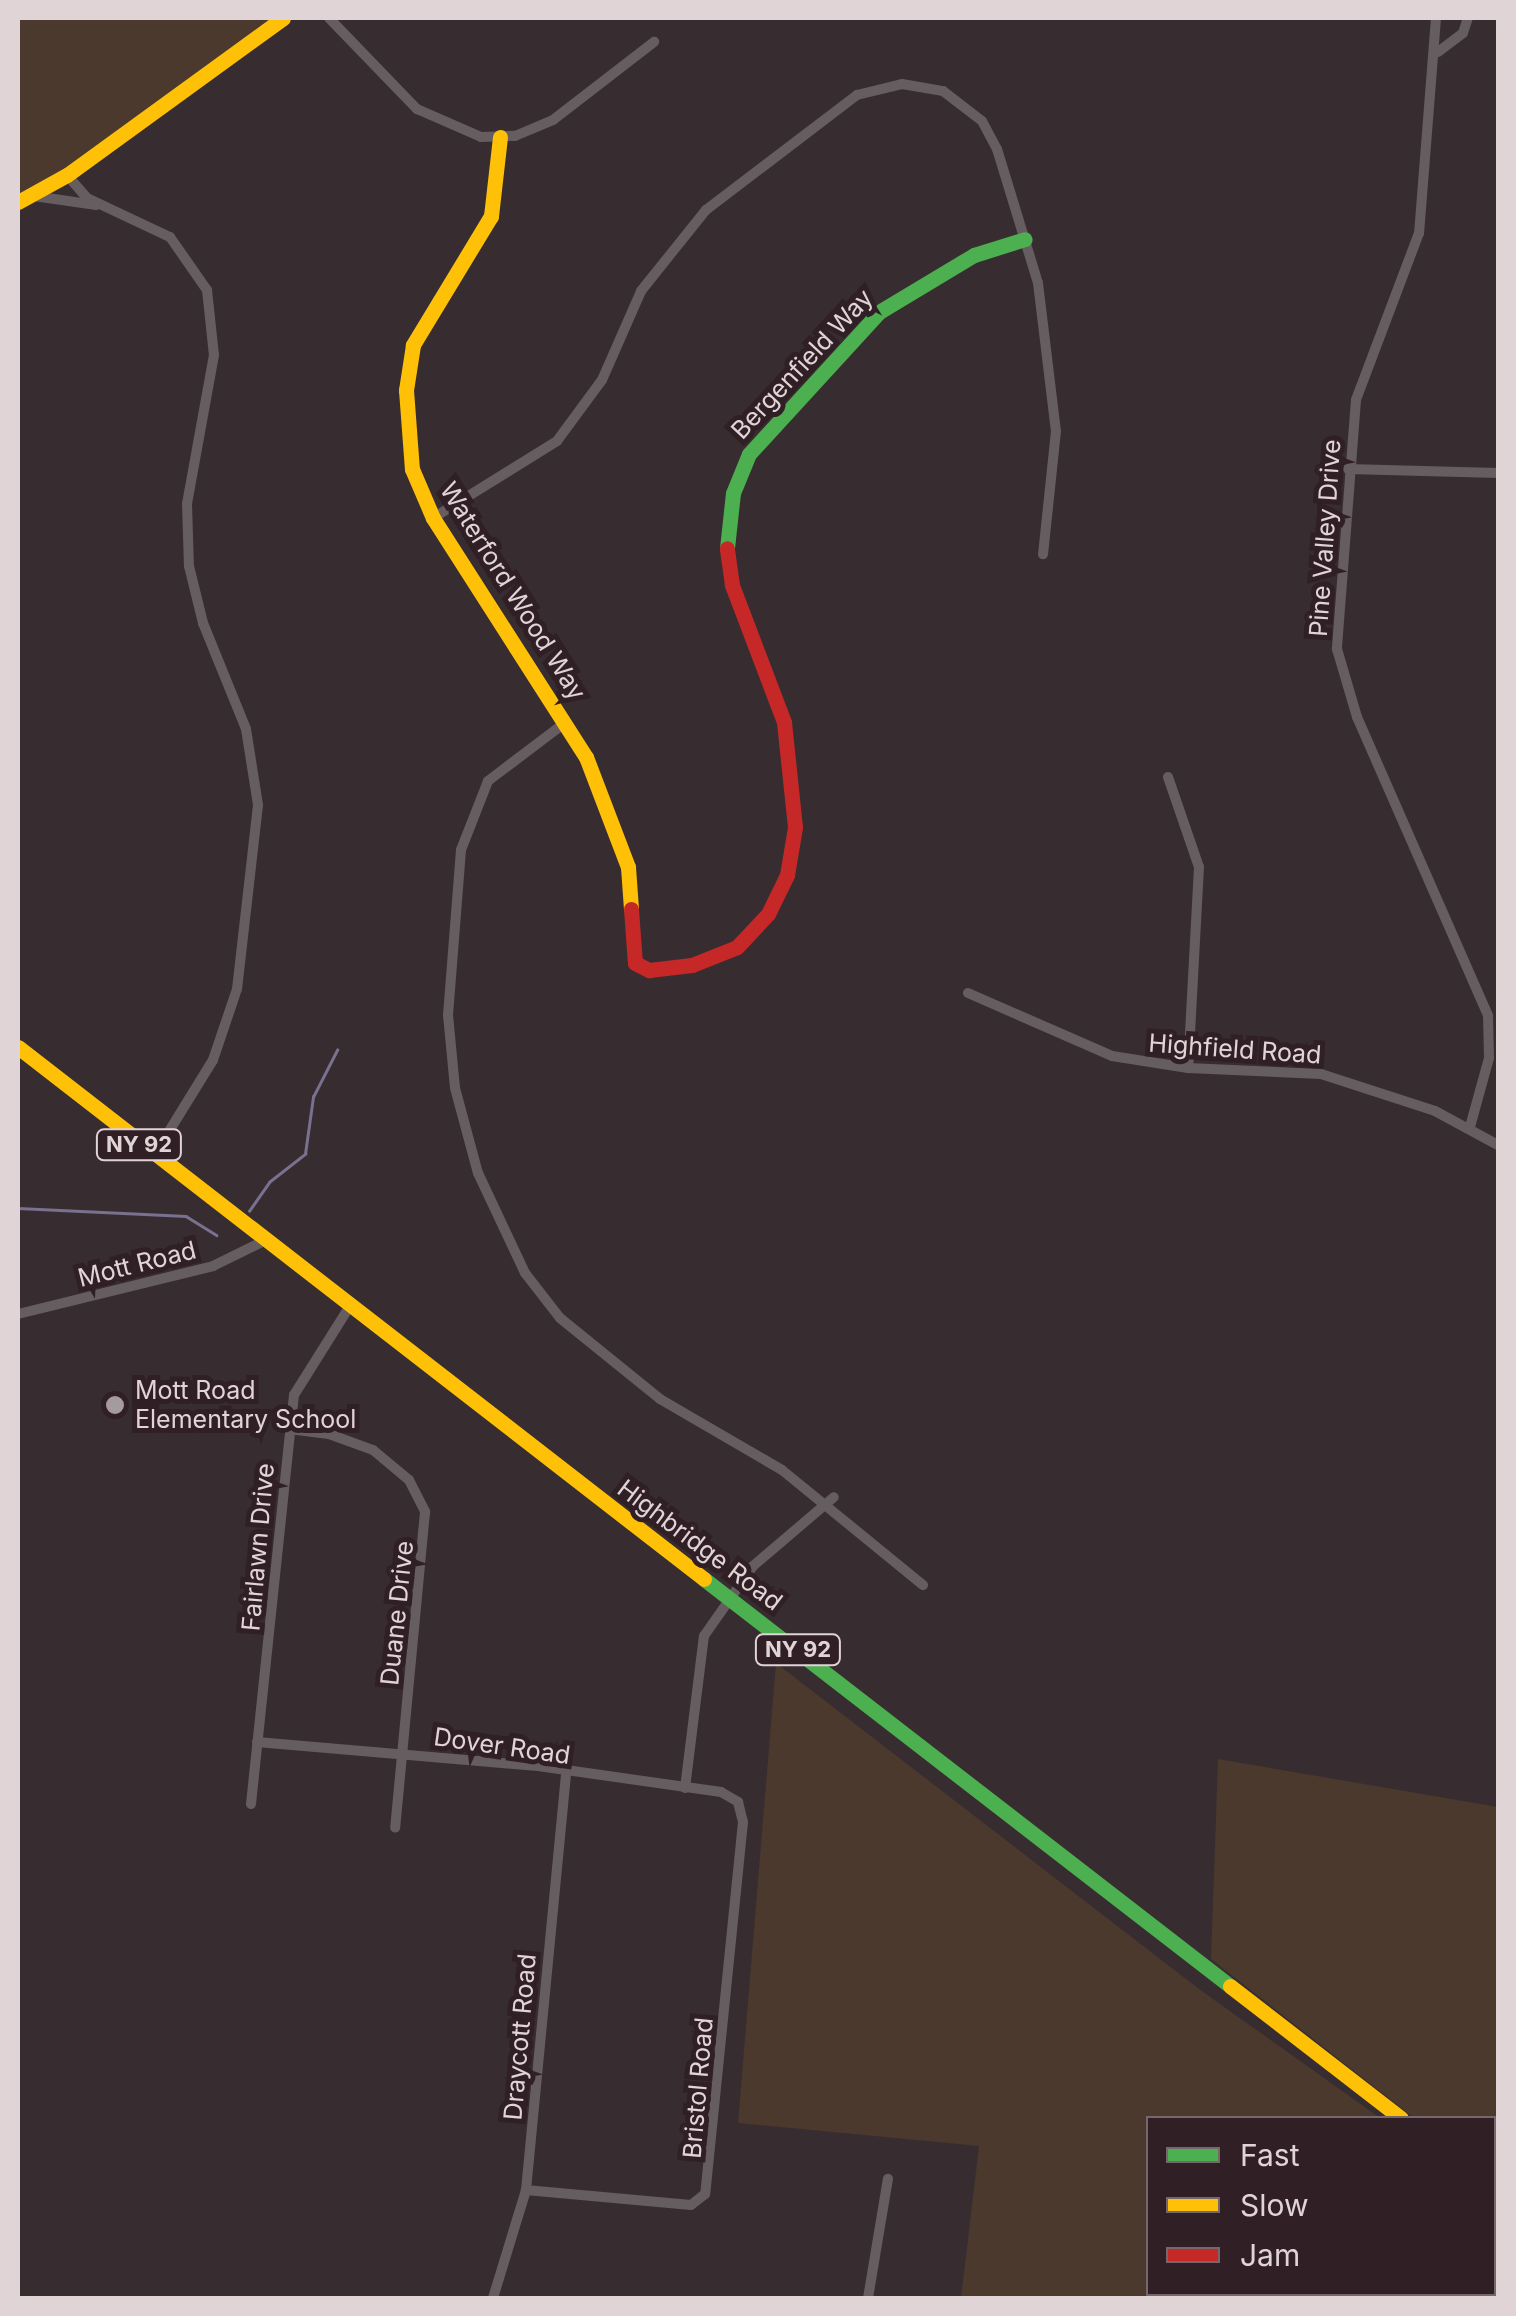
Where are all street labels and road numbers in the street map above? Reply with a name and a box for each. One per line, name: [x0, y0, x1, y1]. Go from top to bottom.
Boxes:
street label: Bergenfield Way: [725, 283, 879, 445]
street label: Pine Valley Drive: [1303, 438, 1347, 638]
street label: Waterford Wood Way: [434, 476, 592, 706]
street label: Highfield Road: [1148, 1028, 1322, 1070]
road number: NY 92: [94, 1128, 184, 1162]
street label: Mott Road: [75, 1235, 199, 1293]
street label: Fairlawn Drive: [236, 1462, 280, 1632]
street label: Highbridge Road: [612, 1473, 788, 1617]
street label: Duane Drive: [374, 1539, 420, 1687]
road number: NY 92: [753, 1633, 843, 1667]
street label: Dover Road: [432, 1722, 572, 1770]
street label: Draycott Road: [498, 1952, 542, 2122]
street label: Bristol Road: [677, 2016, 719, 2160]

